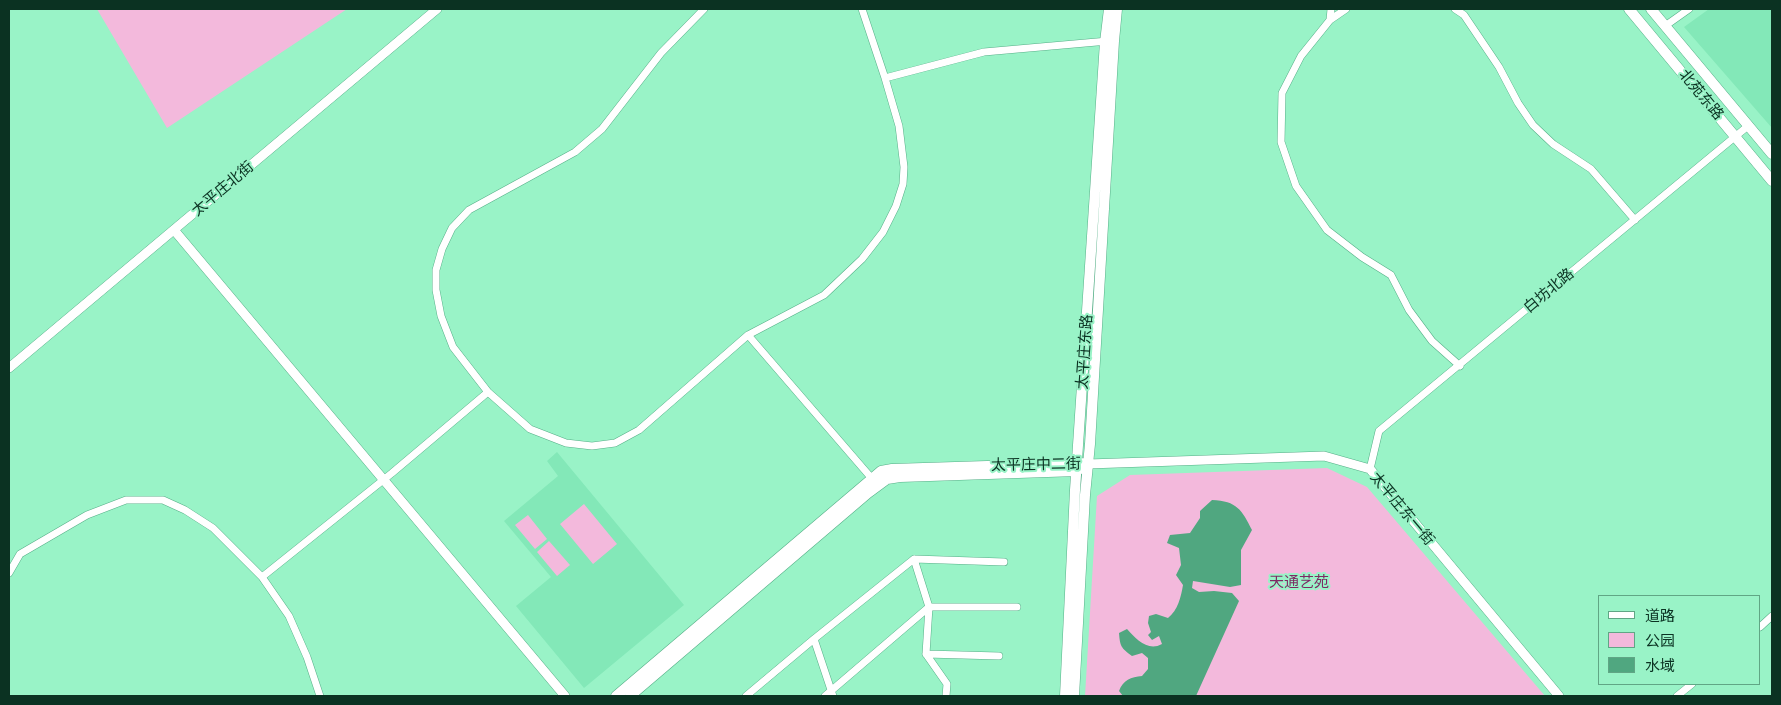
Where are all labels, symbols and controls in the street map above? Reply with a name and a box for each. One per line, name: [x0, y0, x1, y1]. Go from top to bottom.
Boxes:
street label: 北苑东路: [1675, 66, 1727, 124]
street label: 太平庄北街: [188, 158, 258, 220]
street label: 白坊北路: [1520, 265, 1578, 317]
street label: 太平庄东路: [1073, 314, 1097, 390]
street label: 太平庄中二街: [991, 455, 1081, 475]
street label: 太平庄东一街: [1366, 469, 1438, 549]
park label: 天通艺苑: [1269, 574, 1329, 592]
legend: [1598, 595, 1761, 685]
text: 道路: [1645, 606, 1675, 625]
text: 公园: [1645, 631, 1675, 650]
text: 水域: [1645, 656, 1675, 675]

